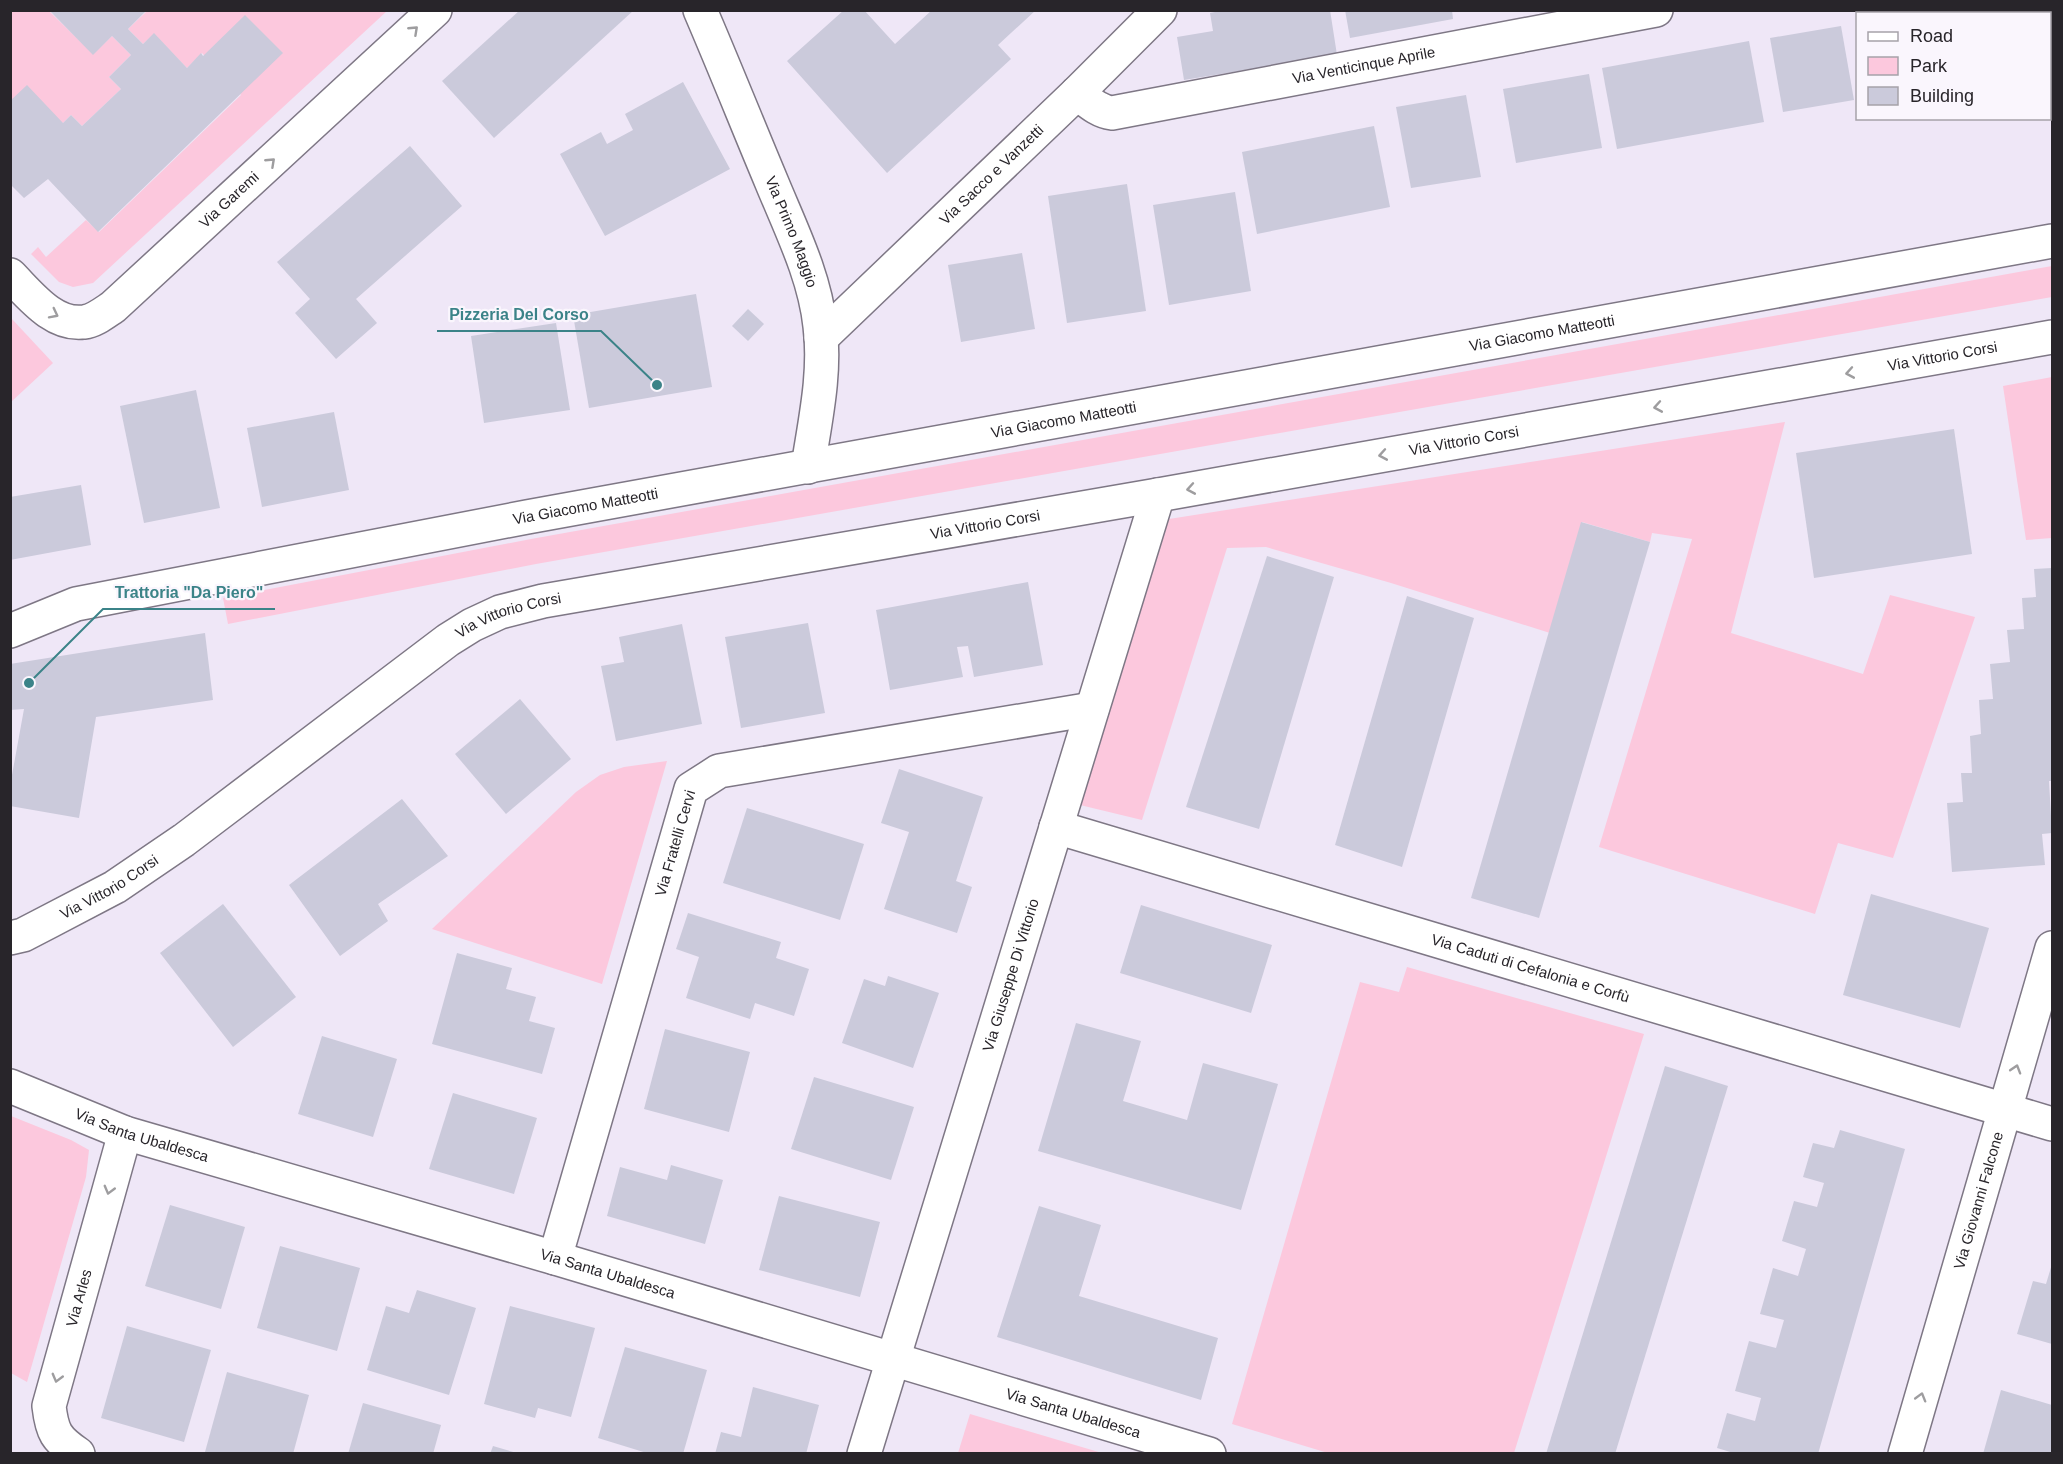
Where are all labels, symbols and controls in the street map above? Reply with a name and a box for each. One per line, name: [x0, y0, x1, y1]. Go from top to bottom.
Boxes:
legend: [1856, 12, 2051, 120]
one-way arrow: [407, 26, 418, 37]
text: Road: [1910, 26, 1953, 46]
street label: Via Venticinque Aprile: [1291, 43, 1436, 87]
text: Park: [1910, 56, 1948, 76]
text: Building: [1910, 86, 1974, 106]
street label: Via Sacco e Vanzetti: [936, 121, 1047, 228]
one-way arrow: [264, 158, 274, 169]
street label: Via Garemi: [196, 168, 262, 231]
street label: Via Primo Maggio: [762, 174, 821, 289]
callout: Pizzeria Del Corso: [437, 297, 601, 331]
text: Pizzeria Del Corso: [449, 306, 589, 323]
one-way arrow: [47, 307, 58, 319]
street label: Via Giacomo Matteotti: [1468, 311, 1616, 354]
street label: Via Vittorio Corsi: [1886, 338, 1999, 374]
one-way arrow: [1845, 366, 1855, 379]
street label: Via Giacomo Matteotti: [990, 398, 1138, 441]
one-way arrow: [1653, 400, 1663, 413]
street label: Via Vittorio Corsi: [1407, 422, 1520, 459]
one-way arrow: [1379, 449, 1388, 461]
one-way arrow: [1187, 482, 1197, 495]
street label: Via Giacomo Matteotti: [511, 484, 659, 528]
street label: Via Vittorio Corsi: [929, 506, 1041, 542]
callout: Trattoria "Da Piero": [103, 575, 275, 609]
text: Trattoria "Da Piero": [115, 584, 263, 601]
street label: Via Vittorio Corsi: [452, 589, 562, 641]
street label: Via Fratelli Cervi: [651, 788, 698, 898]
street label: Via Vittorio Corsi: [57, 851, 161, 922]
street label: Via Giuseppe Di Vittorio: [979, 896, 1042, 1053]
street label: Via Caduti di Cefalonia e Corfù: [1429, 930, 1632, 1006]
one-way arrow: [2009, 1064, 2021, 1075]
street label: Via Santa Ubaldesca: [73, 1105, 211, 1165]
street label: Via Giovanni Falcone: [1950, 1130, 2006, 1271]
one-way arrow: [104, 1184, 116, 1194]
street label: Via Santa Ubaldesca: [538, 1245, 678, 1302]
street label: Via Arles: [62, 1267, 95, 1329]
one-way arrow: [52, 1372, 64, 1382]
street label: Via Santa Ubaldesca: [1004, 1385, 1143, 1441]
one-way arrow: [1914, 1392, 1926, 1403]

